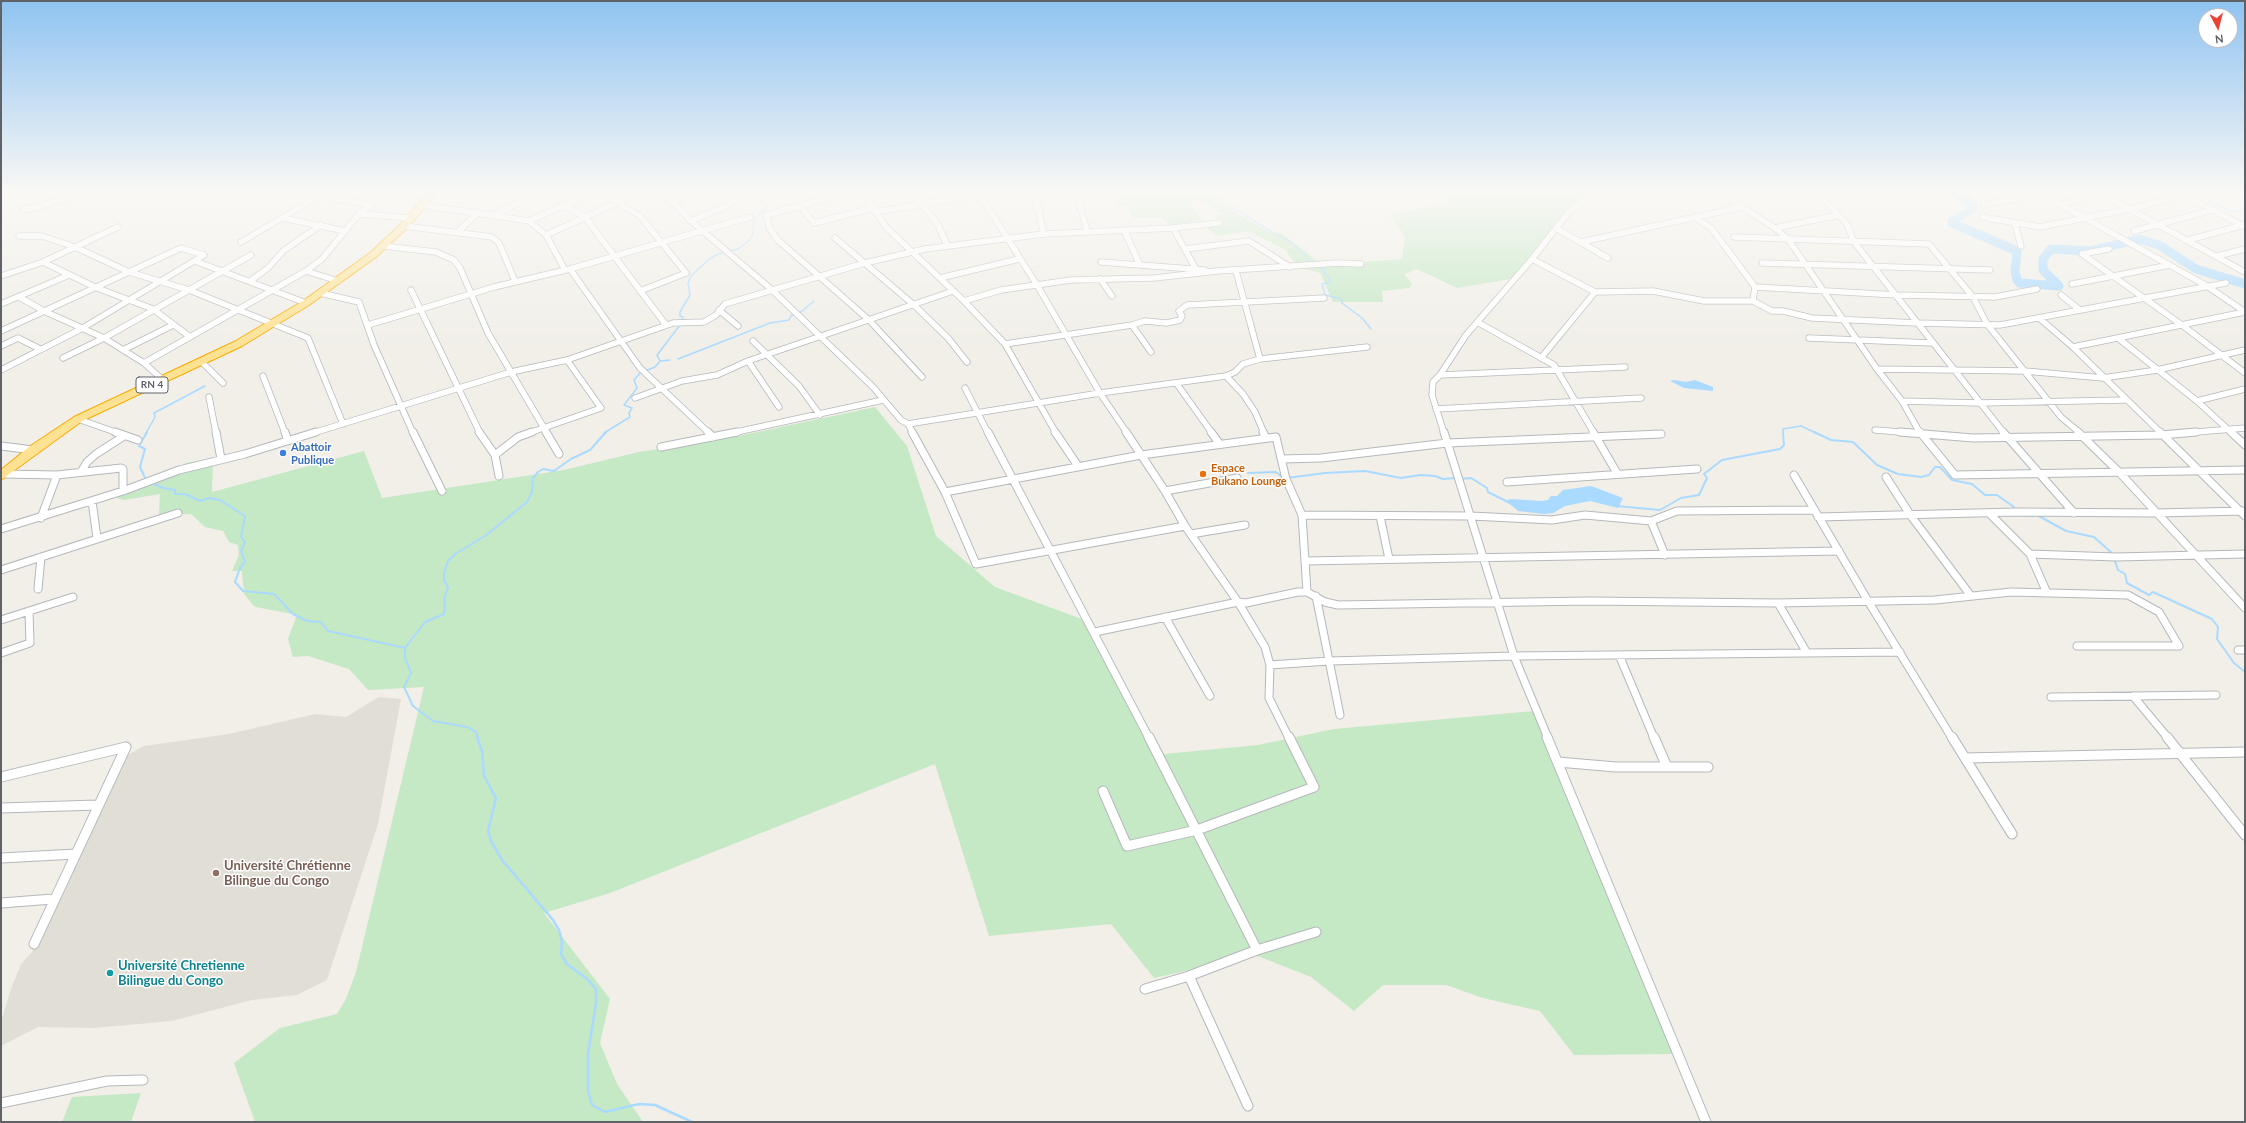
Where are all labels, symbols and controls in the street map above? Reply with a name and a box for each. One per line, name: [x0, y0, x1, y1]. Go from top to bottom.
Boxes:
north arrow: [2198, 8, 2238, 48]
text: N: [2214, 32, 2224, 46]
road number: RN 4: [136, 377, 168, 393]
place label: Abattoir Publique: [291, 440, 334, 466]
marker: Abattoir Publique: [278, 448, 288, 458]
place label: Espace Bukano Lounge: [1211, 461, 1287, 487]
marker: Espace Bukano Lounge: [1198, 469, 1208, 479]
place label: Université Chrétienne Bilingue du Congo: [224, 858, 351, 889]
marker: Université Chrétienne Bilingue du Congo: [211, 868, 221, 878]
place label: Université Chretienne Bilingue du Congo: [118, 958, 245, 989]
marker: Université Chretienne Bilingue du Congo: [105, 968, 115, 978]

